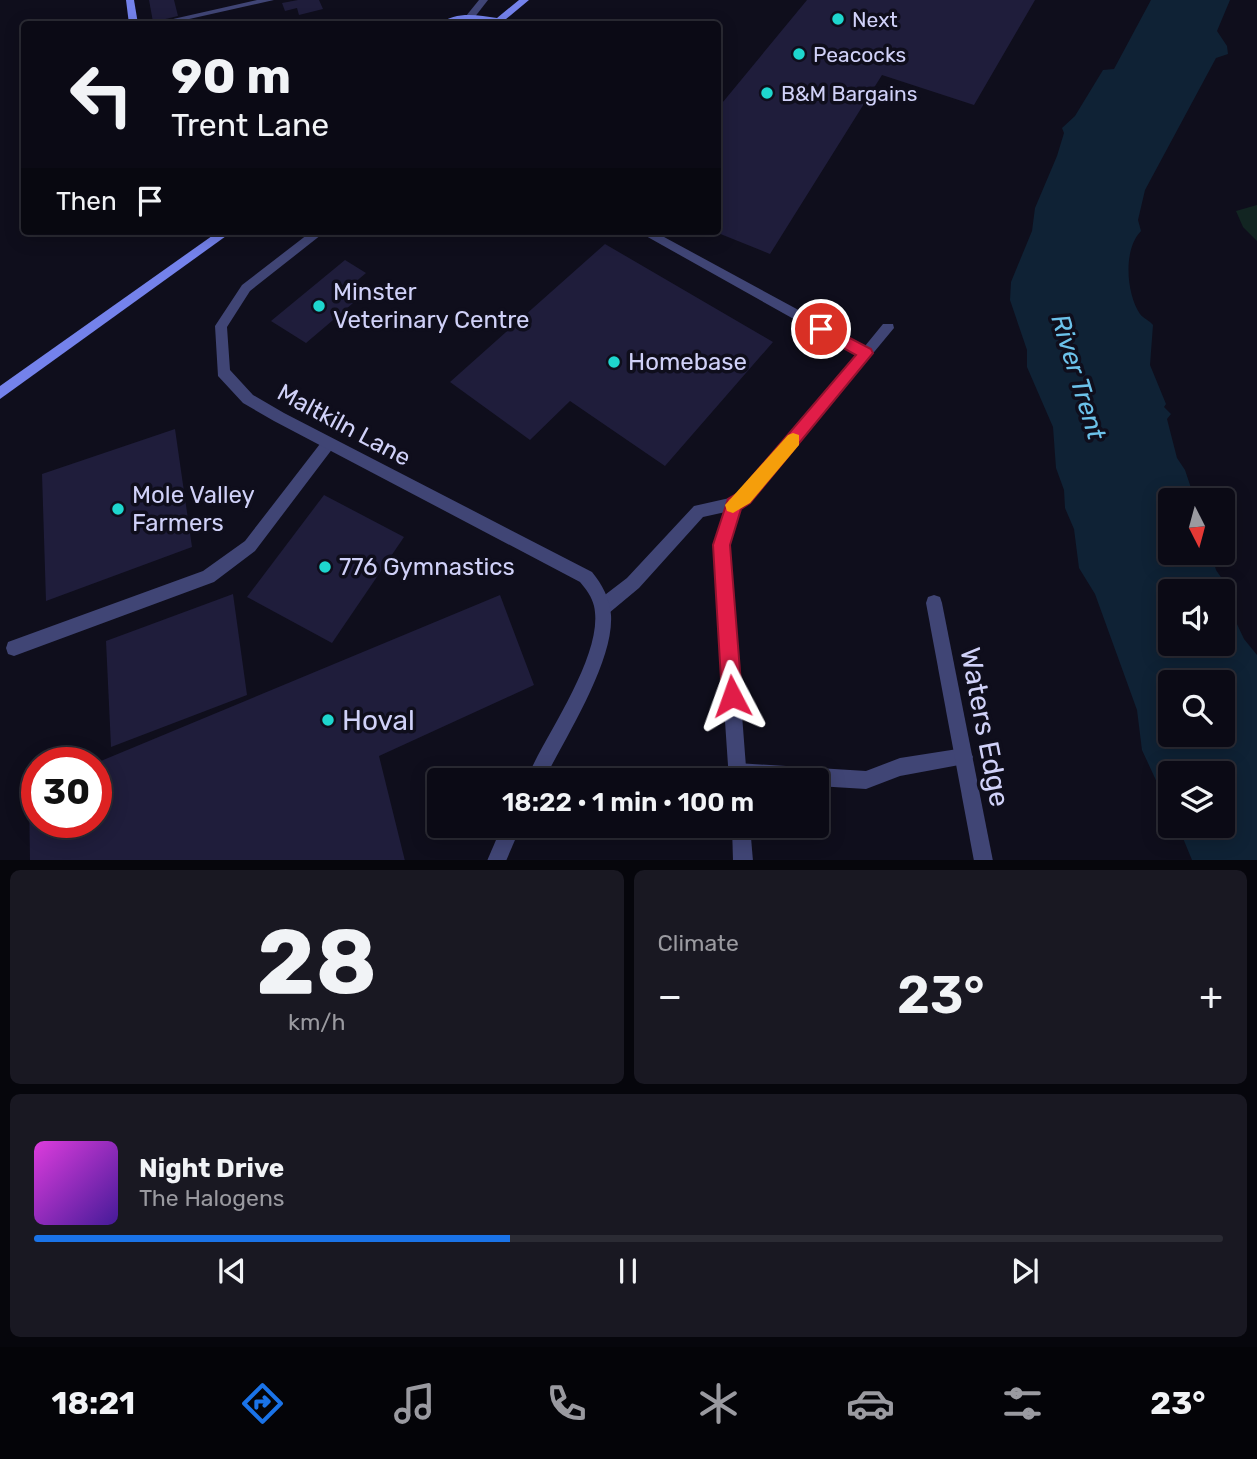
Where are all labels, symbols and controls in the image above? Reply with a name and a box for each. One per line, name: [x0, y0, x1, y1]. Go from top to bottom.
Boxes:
place label: Next: [852, 7, 898, 32]
marker: Next: [830, 11, 846, 27]
place label: Peacocks: [813, 42, 906, 67]
marker: Peacocks: [791, 46, 807, 62]
text: 90 m: [171, 47, 291, 105]
icon: left: [56, 49, 147, 140]
place label: B&M Bargains: [781, 81, 917, 106]
marker: B&M Bargains: [759, 85, 775, 101]
text: Trent Lane: [171, 106, 329, 144]
icon: arrive: [131, 182, 169, 220]
text: Then: [56, 186, 117, 217]
place label: Minster Veterinary Centre: [333, 278, 530, 334]
marker: Minster Veterinary Centre: [311, 298, 327, 314]
pin: [791, 299, 851, 359]
icon: arrive: [802, 310, 840, 348]
water label: River Trent: [1044, 310, 1112, 445]
place label: Homebase: [628, 348, 747, 376]
marker: Homebase: [606, 354, 622, 370]
street label: Maltkiln Lane: [273, 378, 415, 472]
place label: Mole Valley Farmers: [132, 481, 255, 537]
north arrow: [1158, 488, 1236, 565]
map controls: [1158, 488, 1235, 838]
marker: Mole Valley Farmers: [110, 501, 126, 517]
place label: 776 Gymnastics: [339, 553, 515, 581]
marker: 776 Gymnastics: [317, 559, 333, 575]
button: sound: [1158, 579, 1235, 656]
street label: Waters Edge: [953, 645, 1017, 809]
position arrow: [695, 659, 769, 733]
button: search: [1158, 670, 1235, 747]
place label: Hoval: [342, 704, 415, 737]
marker: Hoval: [320, 712, 336, 728]
speed limit sign: 30: [21, 747, 112, 838]
button: layers: [1158, 761, 1235, 838]
text: 18:22 · 1 min · 100 m: [502, 787, 754, 818]
text: 28: [256, 908, 377, 1016]
text: Climate: [658, 929, 739, 957]
text: 23°: [897, 964, 985, 1026]
text: −: [658, 973, 682, 1019]
text: +: [1199, 973, 1223, 1019]
text: km/h: [288, 1008, 345, 1036]
text: Night Drive: [139, 1153, 284, 1184]
text: The Halogens: [139, 1184, 285, 1212]
icon: previous: [213, 1252, 251, 1290]
icon: pause: [609, 1252, 647, 1290]
icon: next: [1006, 1252, 1044, 1290]
icon: directions: [238, 1379, 287, 1428]
icon: music: [390, 1379, 439, 1428]
icon: phone: [542, 1379, 591, 1428]
icon: climate: [694, 1379, 743, 1428]
icon: car: [846, 1379, 895, 1428]
icon: filters: [998, 1379, 1047, 1428]
text: 18:21: [52, 1384, 135, 1422]
text: 23°: [1150, 1384, 1205, 1422]

